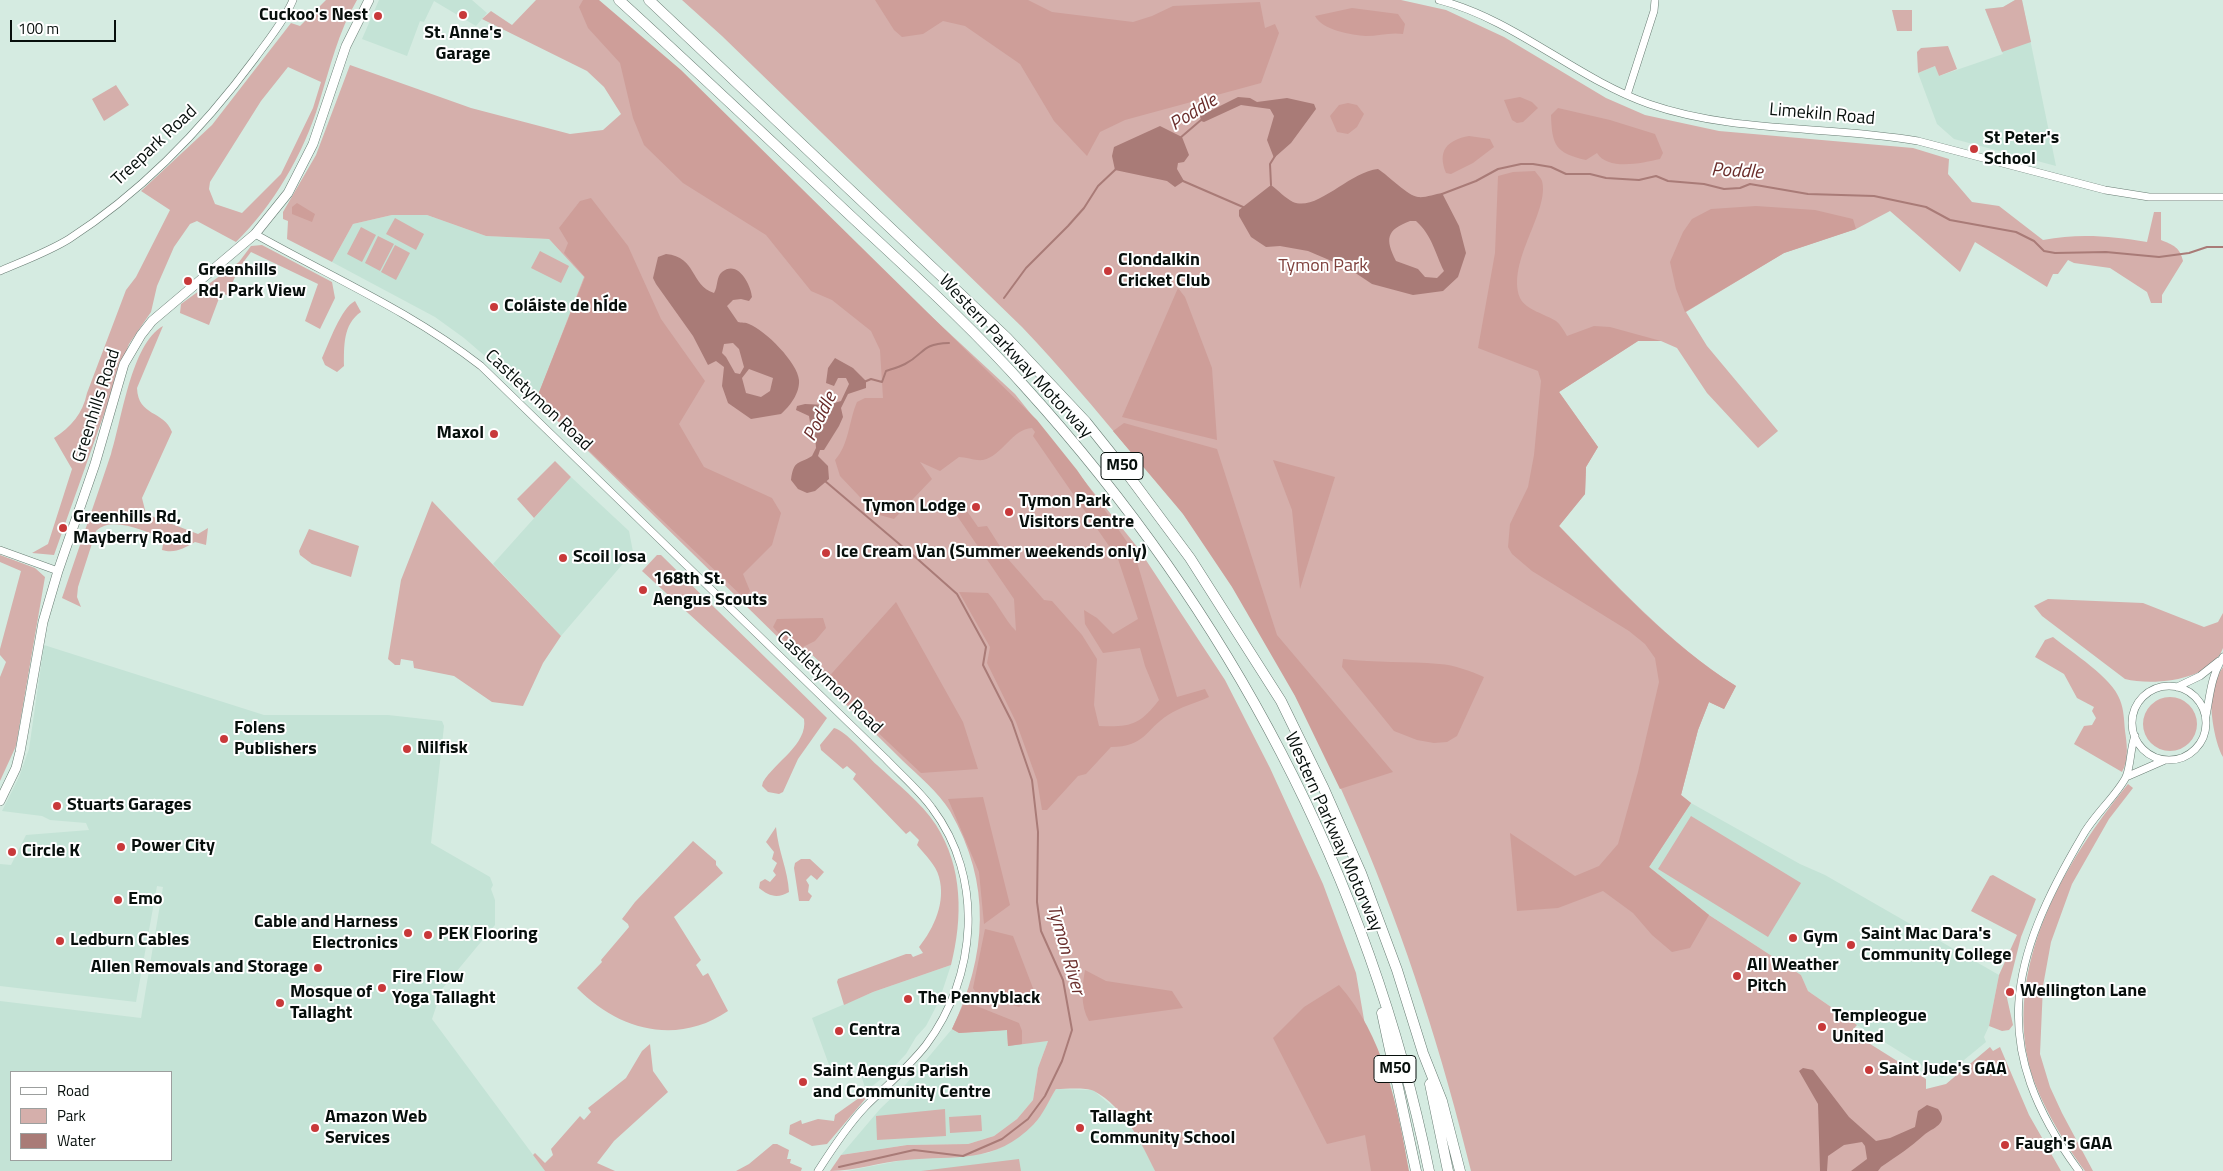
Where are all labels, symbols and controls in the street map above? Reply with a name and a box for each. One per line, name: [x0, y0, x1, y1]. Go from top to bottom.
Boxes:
place label: Cuckoo's Nest: [259, 5, 368, 27]
marker: St. Anne's Garage: [457, 9, 469, 21]
scale bar: [12, 10, 119, 42]
marker: Cuckoo's Nest: [372, 10, 384, 22]
text: 100 m: [18, 17, 59, 40]
place label: St. Anne's Garage: [424, 23, 502, 66]
water label: Poddle: [1166, 90, 1222, 136]
street label: Limekiln Road: [1768, 100, 1876, 130]
street label: Treepark Road: [108, 101, 202, 191]
place label: St Peter's School: [1984, 128, 2059, 170]
marker: St Peter's School: [1968, 143, 1980, 155]
water label: Poddle: [1711, 159, 1763, 185]
place label: Clondalkin Cricket Club: [1118, 250, 1210, 292]
park label: Tymon Park: [1278, 256, 1368, 278]
place label: Greenhills Rd, Park View: [198, 260, 306, 302]
marker: Clondalkin Cricket Club: [1102, 265, 1114, 277]
street label: Western Parkway Motorway: [934, 271, 1096, 443]
marker: Greenhills Rd, Park View: [182, 275, 194, 287]
place label: Coláiste de hÍde: [504, 296, 627, 318]
marker: Coláiste de hÍde: [488, 301, 500, 313]
street label: Greenhills Road: [68, 346, 126, 466]
street label: Castletymon Road: [480, 346, 596, 456]
water label: Poddle: [799, 389, 843, 445]
place label: Maxol: [437, 423, 484, 445]
marker: Maxol: [488, 428, 500, 440]
road number: M50: [1101, 452, 1143, 480]
place label: Tymon Park Visitors Centre: [1019, 491, 1134, 534]
place label: Tymon Lodge: [863, 496, 966, 518]
marker: Tymon Lodge: [970, 501, 982, 513]
marker: Tymon Park Visitors Centre: [1003, 506, 1015, 518]
place label: Greenhills Rd, Mayberry Road: [73, 507, 192, 550]
marker: Greenhills Rd, Mayberry Road: [57, 522, 69, 534]
place label: Ice Cream Van (Summer weekends only): [836, 542, 1147, 564]
place label: Scoil Iosa: [573, 547, 646, 569]
marker: Ice Cream Van (Summer weekends only): [820, 547, 832, 559]
marker: Scoil Iosa: [557, 552, 569, 564]
place label: 168th St. Aengus Scouts: [653, 569, 767, 612]
marker: 168th St. Aengus Scouts: [637, 584, 649, 596]
street label: Castletymon Road: [772, 627, 886, 739]
place label: Folens Publishers: [234, 718, 317, 761]
street label: Western Parkway Motorway: [1279, 729, 1387, 935]
marker: Folens Publishers: [218, 733, 230, 745]
place label: Nilfisk: [417, 738, 468, 760]
marker: Nilfisk: [401, 743, 413, 755]
place label: Stuarts Garages: [67, 795, 191, 817]
marker: Stuarts Garages: [51, 800, 63, 812]
place label: Power City: [131, 836, 215, 858]
place label: Circle K: [22, 841, 80, 863]
marker: Power City: [115, 841, 127, 853]
marker: Circle K: [6, 846, 18, 858]
place label: Emo: [128, 889, 163, 911]
marker: Emo: [112, 894, 124, 906]
water label: Tymon River: [1041, 903, 1089, 997]
place label: Cable and Harness Electronics: [254, 912, 398, 954]
place label: PEK Flooring: [438, 924, 538, 946]
place label: Saint Mac Dara's Community College: [1861, 924, 2011, 966]
marker: Cable and Harness Electronics: [402, 927, 414, 939]
place label: Gym: [1803, 927, 1838, 949]
marker: PEK Flooring: [422, 929, 434, 941]
place label: Ledburn Cables: [70, 930, 189, 952]
marker: Gym: [1787, 932, 1799, 944]
marker: Ledburn Cables: [54, 935, 66, 947]
marker: Saint Mac Dara's Community College: [1845, 939, 1857, 951]
place label: All Weather Pitch: [1747, 955, 1839, 998]
place label: Allen Removals and Storage: [91, 957, 308, 979]
marker: Allen Removals and Storage: [312, 962, 324, 974]
place label: Fire Flow Yoga Tallaght: [392, 967, 496, 1010]
marker: All Weather Pitch: [1731, 970, 1743, 982]
place label: Wellington Lane: [2020, 981, 2146, 1003]
place label: Mosque of Tallaght: [290, 982, 372, 1024]
marker: Fire Flow Yoga Tallaght: [376, 982, 388, 994]
marker: Wellington Lane: [2004, 986, 2016, 998]
place label: The Pennyblack: [918, 988, 1040, 1010]
marker: The Pennyblack: [902, 993, 914, 1005]
marker: Mosque of Tallaght: [274, 997, 286, 1009]
place label: Templeogue United: [1832, 1006, 1927, 1048]
place label: Centra: [849, 1020, 900, 1042]
marker: Templeogue United: [1816, 1021, 1828, 1033]
marker: Centra: [833, 1025, 845, 1037]
road number: M50: [1374, 1056, 1416, 1082]
place label: Saint Jude's GAA: [1879, 1059, 2007, 1081]
place label: Saint Aengus Parish and Community Centre: [813, 1061, 991, 1104]
marker: Saint Jude's GAA: [1863, 1064, 1875, 1076]
legend: [10, 1071, 172, 1161]
marker: Saint Aengus Parish and Community Centre: [797, 1076, 809, 1088]
text: Road: [57, 1079, 89, 1102]
text: Park: [57, 1104, 86, 1127]
place label: Amazon Web Services: [325, 1107, 427, 1150]
place label: Tallaght Community School: [1090, 1107, 1235, 1150]
marker: Amazon Web Services: [309, 1122, 321, 1134]
marker: Tallaght Community School: [1074, 1122, 1086, 1134]
text: Water: [57, 1129, 96, 1152]
place label: Faugh's GAA: [2015, 1134, 2112, 1156]
marker: Faugh's GAA: [1999, 1139, 2011, 1151]

